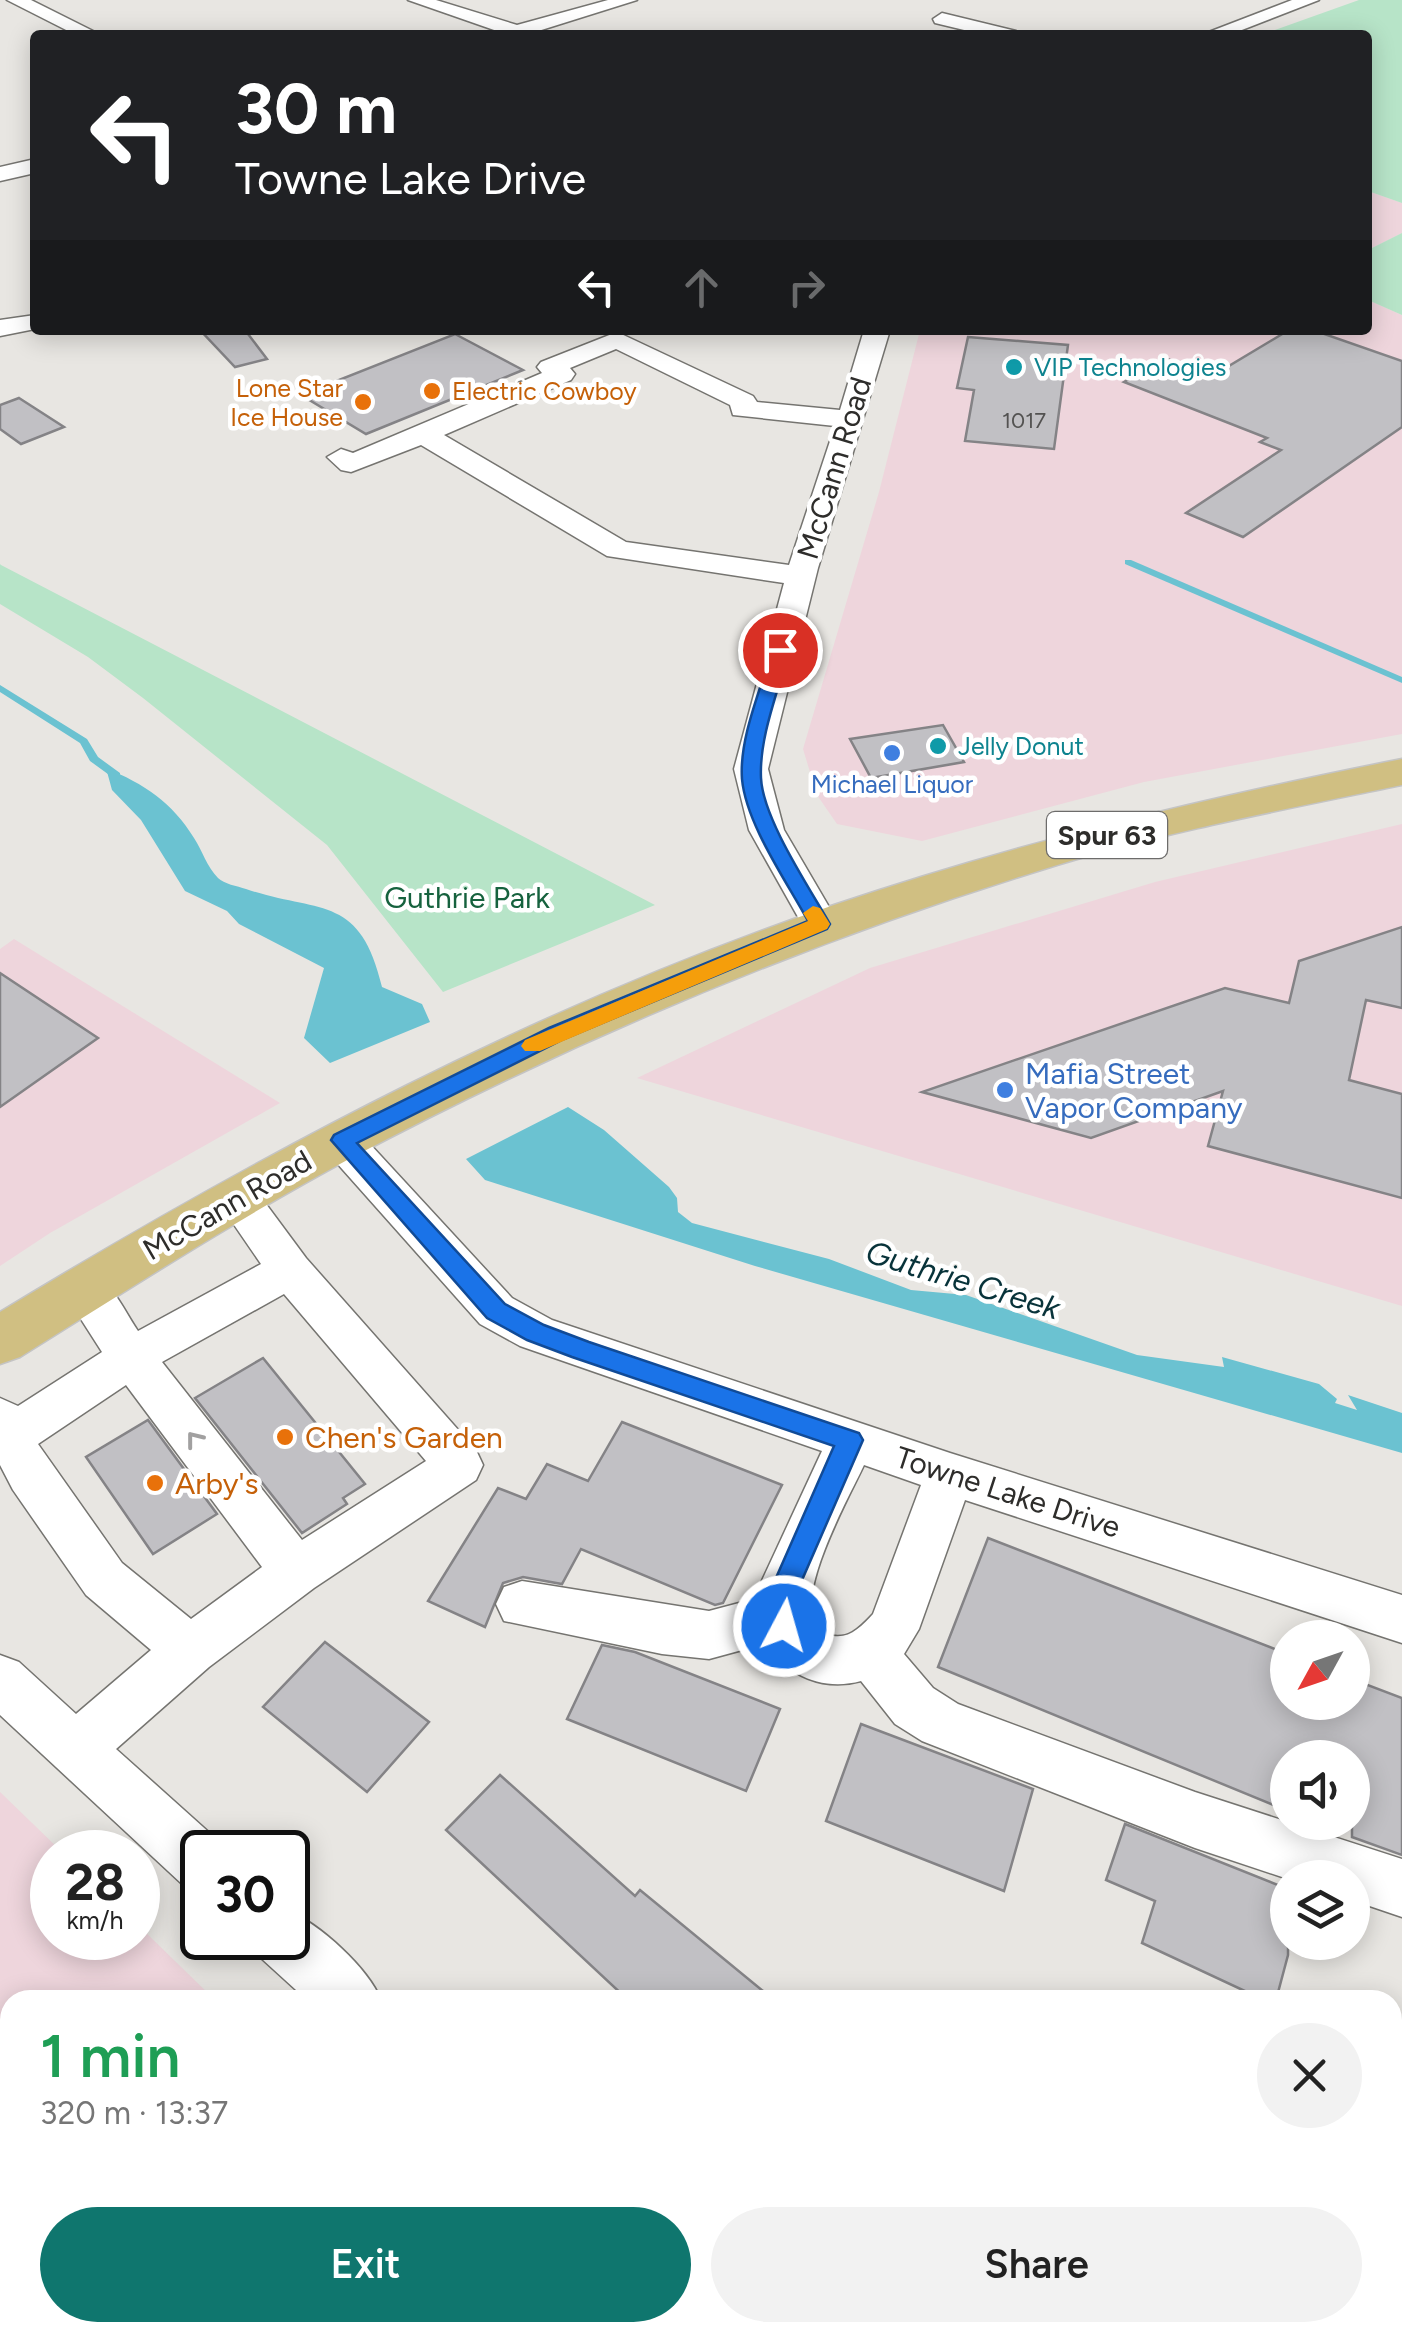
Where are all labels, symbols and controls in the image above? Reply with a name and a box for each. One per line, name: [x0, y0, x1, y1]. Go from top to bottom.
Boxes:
text: 30 m: [235, 66, 397, 151]
icon: left: [70, 70, 200, 200]
text: Towne Lake Drive: [235, 151, 586, 205]
icon: left: [569, 260, 624, 315]
icon: ahead: [674, 260, 729, 315]
icon: right: [779, 260, 834, 315]
place label: VIP Technologies: [1034, 352, 1226, 382]
marker: VIP Technologies: [1003, 356, 1025, 378]
street label: McCann Road: [789, 372, 879, 564]
place label: Lone Star Ice House: [230, 373, 344, 432]
place label: Electric Cowboy: [452, 376, 637, 406]
marker: Electric Cowboy: [421, 380, 443, 402]
marker: Lone Star Ice House: [352, 391, 374, 413]
house number: 1017: [1002, 407, 1046, 434]
pin: [738, 608, 823, 693]
icon: arrive: [753, 623, 808, 678]
place label: Jelly Donut: [958, 731, 1084, 761]
marker: Jelly Donut: [927, 735, 949, 757]
marker: Michael Liquor: [881, 742, 903, 764]
place label: Michael Liquor: [811, 769, 974, 799]
road number: Spur 63: [1047, 812, 1167, 858]
park label: Guthrie Park: [384, 879, 550, 916]
place label: Mafia Street Vapor Company: [1025, 1055, 1243, 1126]
marker: Mafia Street Vapor Company: [994, 1079, 1016, 1101]
street label: McCann Road: [136, 1142, 318, 1268]
water label: Guthrie Creek: [861, 1232, 1066, 1328]
place label: Chen's Garden: [305, 1419, 503, 1456]
marker: Chen's Garden: [274, 1426, 296, 1448]
one-way arrow: [188, 1432, 205, 1450]
street label: Towne Lake Drive: [891, 1438, 1125, 1546]
place label: Arby's: [175, 1465, 258, 1502]
marker: Arby's: [144, 1472, 166, 1494]
position arrow: [732, 1574, 836, 1678]
north arrow: [1270, 1620, 1370, 1720]
map controls: [1270, 1620, 1370, 1960]
button: sound: [1270, 1740, 1370, 1840]
speed limit sign: 30: [180, 1830, 310, 1960]
text: 28: [65, 1852, 125, 1913]
button: layers: [1270, 1860, 1370, 1960]
text: km/h: [66, 1905, 124, 1935]
text: 1 min: [40, 2020, 180, 2092]
button: close: [1257, 2023, 1362, 2128]
text: 320 m · 13:37: [40, 2094, 228, 2132]
button: Exit: [40, 2207, 691, 2322]
button: Share: [711, 2207, 1362, 2322]

